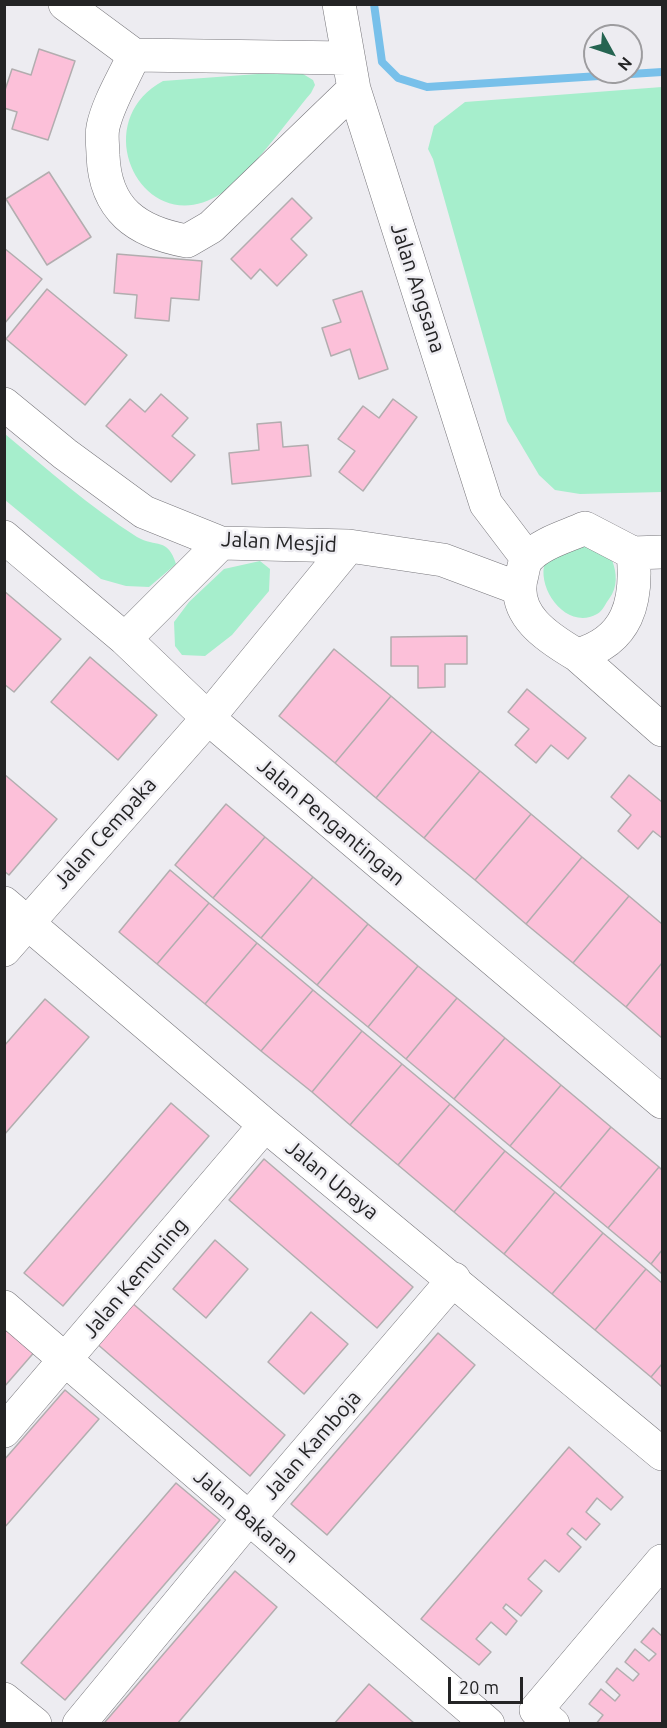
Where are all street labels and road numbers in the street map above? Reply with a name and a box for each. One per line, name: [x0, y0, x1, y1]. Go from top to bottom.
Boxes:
street label: Jalan Angsana: [385, 220, 451, 356]
street label: Jalan Mesjid: [221, 526, 337, 558]
street label: Jalan Pengantingan: [252, 753, 410, 891]
street label: Jalan Cempaka: [48, 772, 162, 894]
street label: Jalan Upaya: [280, 1135, 384, 1225]
street label: Jalan Kemuning: [77, 1213, 193, 1343]
street label: Jalan Kamboja: [258, 1385, 366, 1505]
street label: Jalan Bakaran: [188, 1464, 304, 1568]

